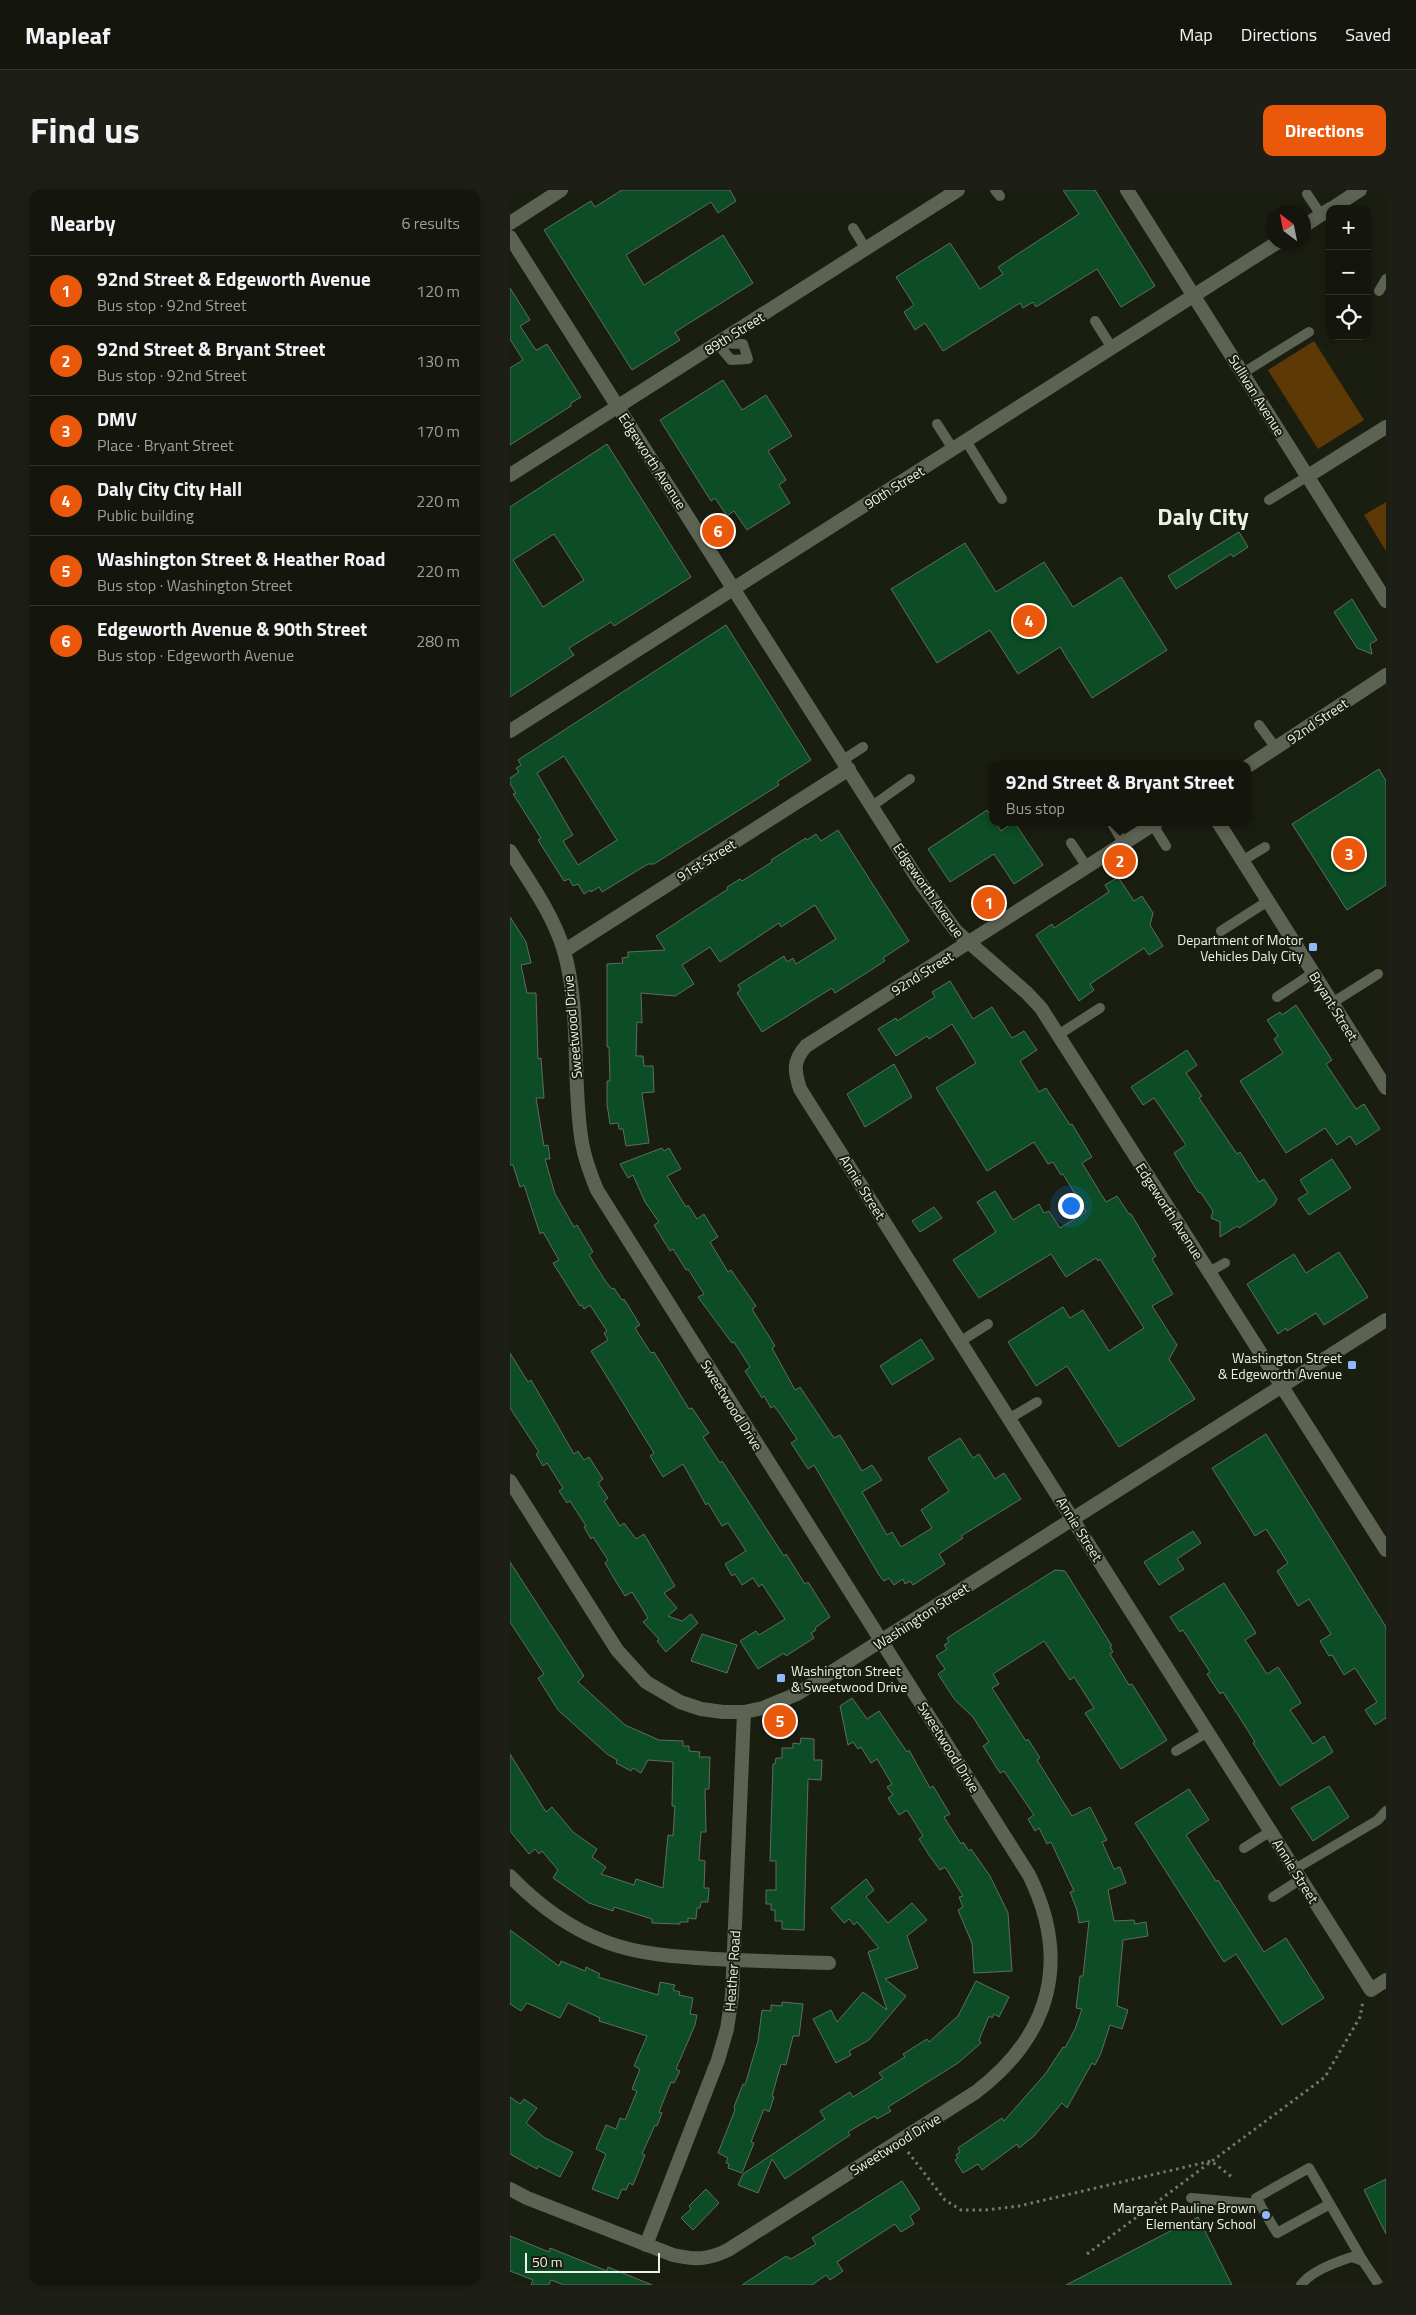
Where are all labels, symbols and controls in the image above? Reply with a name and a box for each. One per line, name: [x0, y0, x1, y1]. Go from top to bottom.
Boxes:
text: Mapleaf: [25, 17, 110, 53]
text: Map: [1179, 21, 1213, 48]
text: Directions: [1241, 21, 1317, 48]
text: Saved: [1345, 21, 1391, 48]
text: Find us: [30, 103, 140, 157]
button: Directions: [1263, 105, 1386, 156]
north arrow: [1266, 205, 1311, 250]
map controls: [1326, 205, 1371, 340]
button: +: [1326, 205, 1371, 250]
text: Nearby: [50, 207, 115, 239]
text: 6 results: [401, 211, 460, 235]
button: −: [1326, 250, 1371, 295]
text: 92nd Street & Edgeworth Avenue: [97, 264, 371, 293]
text: 1: [62, 279, 70, 303]
text: 120 m: [416, 279, 460, 303]
text: Bus stop · 92nd Street: [97, 293, 247, 317]
button: locate: [1326, 295, 1371, 340]
street label: 89th Street: [700, 306, 768, 360]
text: 92nd Street & Bryant Street: [97, 334, 325, 363]
text: 2: [62, 349, 70, 373]
text: 130 m: [416, 349, 460, 373]
street label: Sullivan Avenue: [1224, 350, 1290, 440]
text: Bus stop · 92nd Street: [97, 363, 247, 387]
text: DMV: [97, 404, 137, 433]
street label: Edgeworth Avenue: [614, 409, 692, 513]
text: 3: [62, 419, 70, 443]
text: 170 m: [416, 419, 460, 443]
text: Place · Bryant Street: [97, 433, 234, 457]
street label: 90th Street: [860, 460, 928, 514]
text: Daly City City Hall: [97, 474, 242, 503]
text: 4: [62, 489, 70, 513]
text: 220 m: [416, 489, 460, 513]
district label: Daly City: [1157, 498, 1249, 534]
text: Public building: [97, 503, 194, 527]
pin: 6: [702, 512, 734, 550]
text: Washington Street & Heather Road: [97, 544, 385, 573]
text: 5: [62, 559, 70, 583]
text: 220 m: [416, 559, 460, 583]
text: Bus stop · Washington Street: [97, 573, 293, 597]
pin: 4: [1013, 602, 1045, 640]
text: Edgeworth Avenue & 90th Street: [97, 614, 367, 643]
text: 6: [62, 629, 70, 653]
text: 280 m: [416, 629, 460, 653]
text: Bus stop · Edgeworth Avenue: [97, 643, 294, 667]
street label: 92nd Street: [1282, 693, 1352, 749]
popup: [989, 761, 1251, 826]
text: 92nd Street & Bryant Street: [1006, 767, 1234, 796]
text: Bus stop: [1006, 796, 1065, 820]
street label: 91st Street: [672, 833, 740, 886]
pin: 3: [1333, 835, 1365, 873]
street label: Edgeworth Avenue: [888, 838, 970, 942]
pin: 2: [1104, 842, 1136, 880]
pin: 1: [973, 884, 1005, 922]
place label: Department of Motor Vehicles Daly City: [1177, 929, 1303, 966]
marker: Department of Motor Vehicles Daly City: [1307, 941, 1319, 953]
street label: 92nd Street: [887, 946, 957, 1000]
street label: Bryant Street: [1304, 967, 1364, 1045]
street label: Sweetwood Drive: [557, 975, 587, 1079]
street label: Annie Street: [835, 1151, 891, 1223]
street label: Edgeworth Avenue: [1131, 1159, 1209, 1263]
your location: [1058, 1193, 1084, 1219]
place label: Washington Street & Edgeworth Avenue: [1218, 1347, 1342, 1384]
street label: Sweetwood Drive: [696, 1356, 768, 1454]
marker: Washington Street & Edgeworth Avenue: [1346, 1359, 1358, 1371]
street label: Annie Street: [1052, 1493, 1108, 1565]
street label: Washington Street: [869, 1577, 973, 1655]
place label: Washington Street & Sweetwood Drive: [791, 1660, 907, 1697]
marker: Washington Street & Sweetwood Drive: [775, 1672, 787, 1684]
street label: Sweetwood Drive: [913, 1698, 985, 1796]
pin: 5: [764, 1702, 796, 1740]
street label: Annie Street: [1268, 1835, 1324, 1907]
street label: Heather Road: [719, 1930, 745, 2012]
street label: Sweetwood Drive: [846, 2108, 944, 2180]
place label: Margaret Pauline Brown Elementary School: [1113, 2197, 1256, 2234]
marker: Margaret Pauline Brown Elementary School: [1260, 2209, 1272, 2221]
scale bar: [525, 2250, 660, 2273]
text: 50 m: [532, 2251, 562, 2272]

